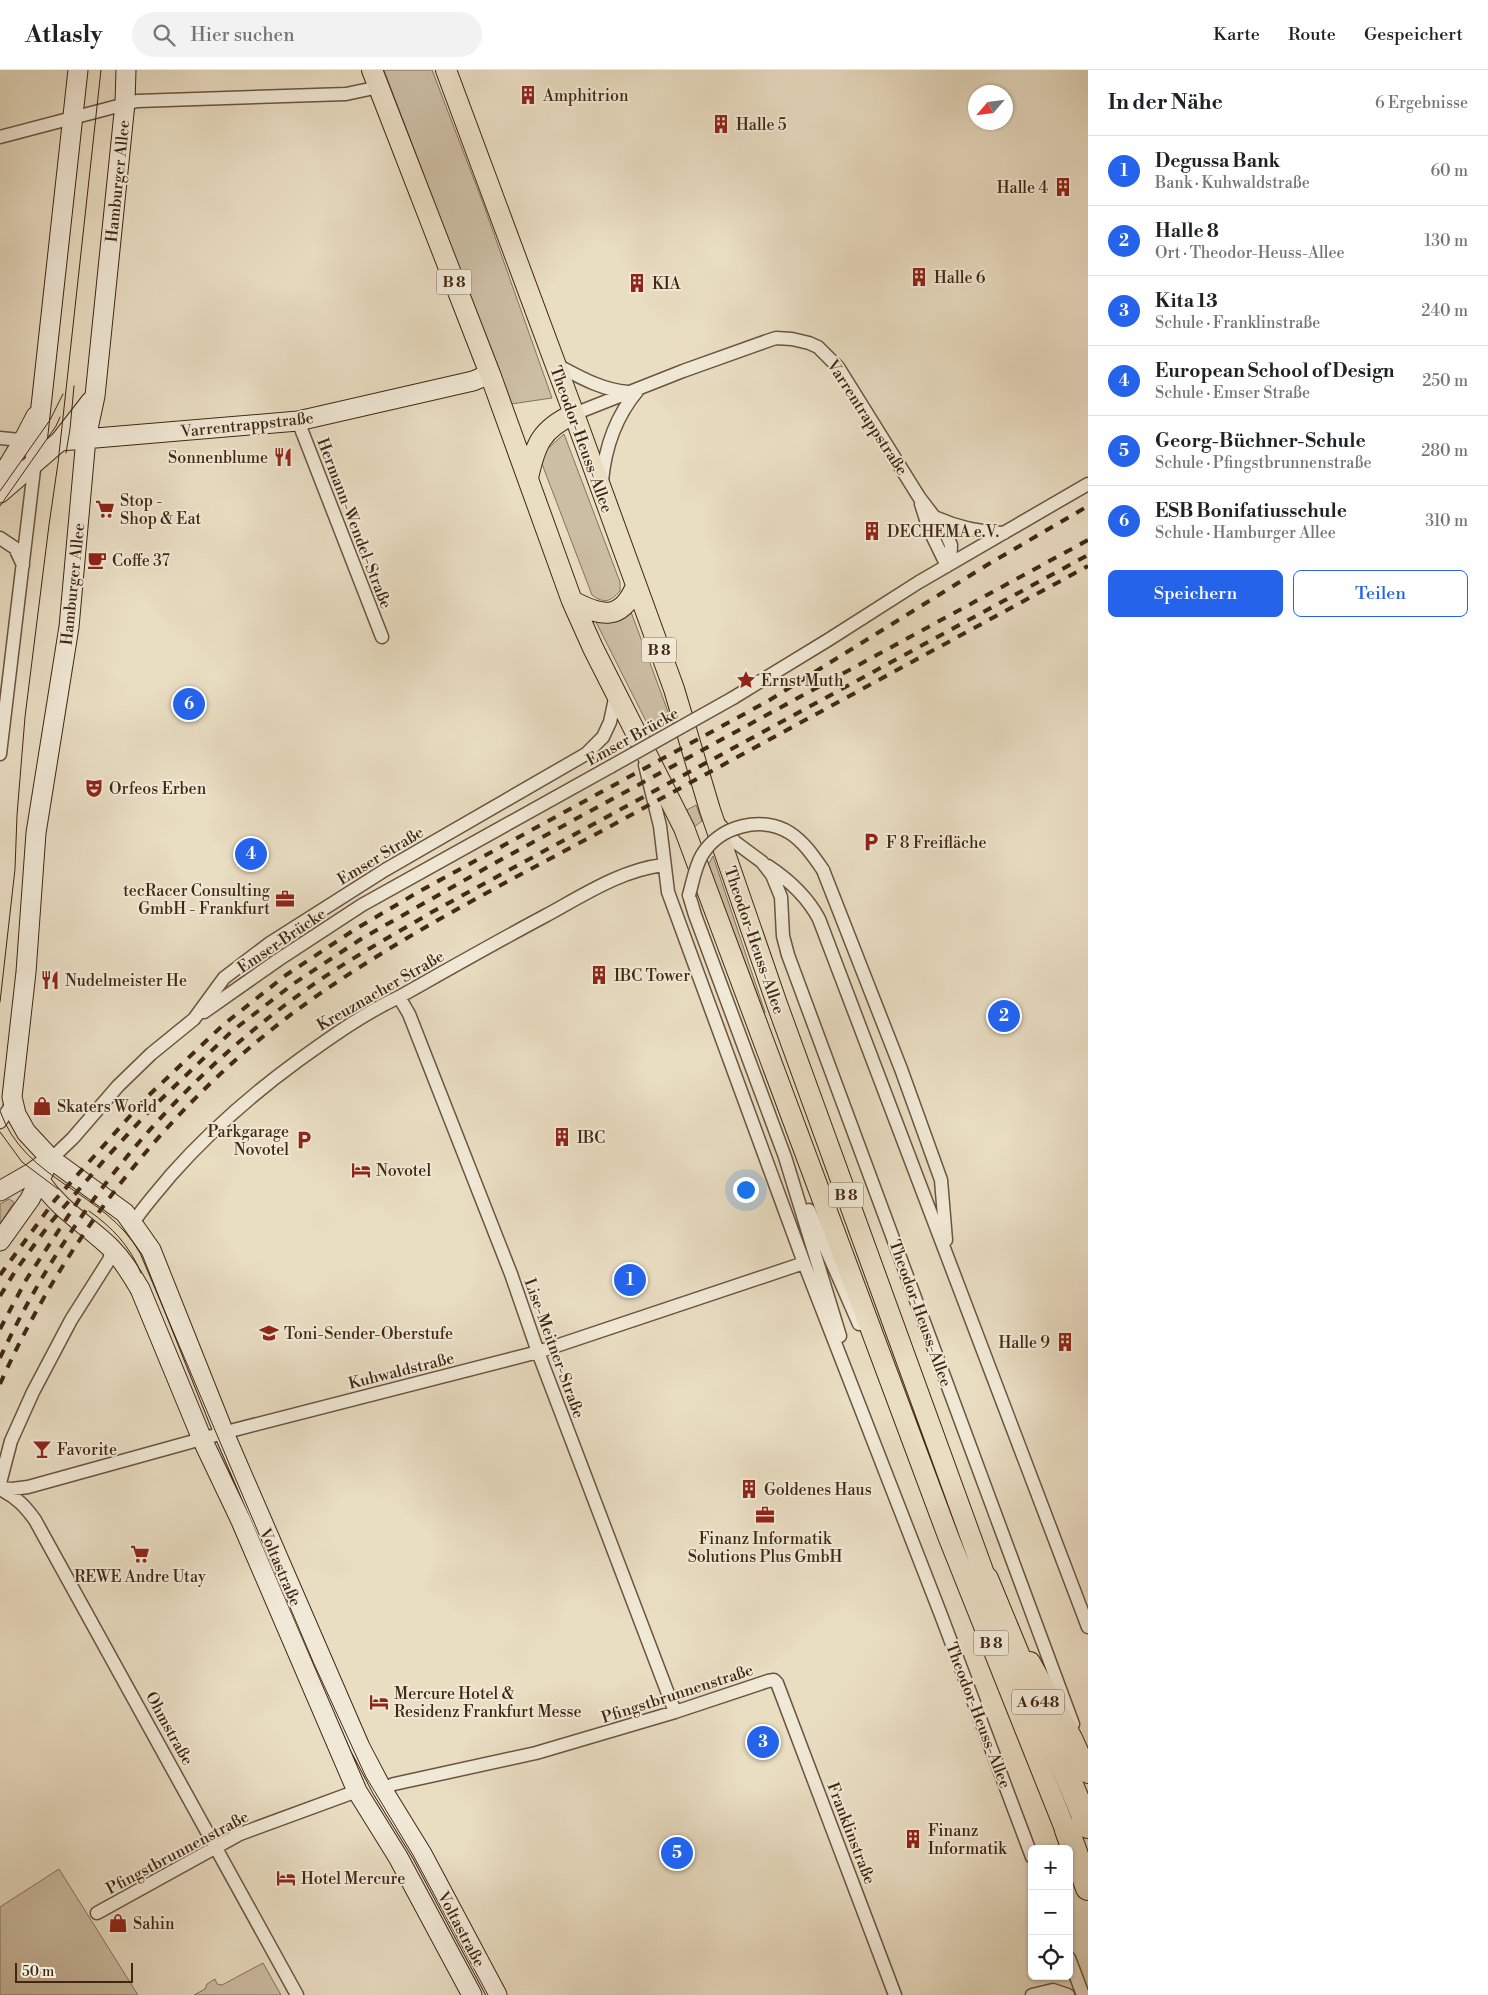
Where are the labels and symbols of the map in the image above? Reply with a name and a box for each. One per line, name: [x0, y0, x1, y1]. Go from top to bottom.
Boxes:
building icon: Amphitrion: [517, 84, 539, 106]
north arrow: [968, 85, 1013, 130]
place label: Amphitrion: [542, 86, 629, 106]
building icon: Halle 5: [710, 113, 732, 135]
place label: Halle 5: [736, 115, 787, 135]
street label: Hamburger Allee: [102, 119, 134, 243]
building icon: Halle 4: [1052, 176, 1074, 198]
place label: Halle 4: [997, 178, 1048, 198]
building icon: Halle 6: [908, 266, 930, 288]
place label: Halle 6: [934, 268, 986, 288]
road number: B 8: [436, 270, 472, 294]
building icon: KIA: [626, 272, 648, 294]
place label: KIA: [652, 274, 682, 294]
street label: Varrentrappstraße: [822, 355, 912, 479]
street label: Theodor-Heuss-Allee: [545, 363, 617, 516]
street label: Varrentrappstraße: [179, 408, 315, 442]
street label: Hermann-Wendel-Straße: [312, 435, 396, 612]
restaurant icon: Sonnenblume: [272, 446, 294, 468]
place label: Sonnenblume: [168, 448, 268, 468]
place label: Stop - Shop & Eat: [120, 491, 202, 529]
supermarket icon: Stop - Shop & Eat: [94, 498, 116, 520]
building icon: DECHEMA e.V.: [861, 520, 883, 542]
street label: Hamburger Allee: [57, 522, 89, 646]
place label: DECHEMA e.V.: [887, 522, 999, 542]
cafe icon: Coffe 37: [86, 549, 108, 571]
place label: Coffe 37: [112, 551, 170, 571]
road number: B 8: [642, 638, 676, 662]
place icon: Ernst Muth: [735, 669, 757, 691]
place label: Ernst Muth: [761, 671, 844, 691]
pin: 6: [173, 685, 205, 723]
street label: Emser Brücke: [583, 703, 682, 770]
theatre icon: Orfeos Erben: [83, 777, 105, 799]
place label: Orfeos Erben: [109, 779, 207, 799]
street label: Emser Straße: [334, 822, 427, 889]
parking icon: F 8 Freifläche: [860, 831, 882, 853]
place label: F 8 Freifläche: [886, 833, 987, 853]
pin: 4: [235, 835, 267, 873]
street label: Theodor-Heuss-Allee: [719, 864, 789, 1017]
place label: tecRacer Consulting GmbH - Frankfurt: [123, 881, 271, 919]
office icon: tecRacer Consulting GmbH - Frankfurt: [274, 888, 296, 910]
street label: Emser Brücke: [233, 904, 330, 978]
street label: Kreuznacher Straße: [313, 946, 448, 1035]
building icon: IBC Tower: [588, 964, 610, 986]
place label: IBC Tower: [614, 966, 690, 986]
restaurant icon: Nudelmeister He: [39, 969, 61, 991]
place label: Nudelmeister He: [65, 971, 187, 991]
pin: 2: [988, 997, 1020, 1035]
shop icon: Skaters World: [31, 1095, 53, 1117]
place label: Skaters World: [57, 1097, 157, 1117]
place label: Parkgarage Novotel: [208, 1122, 289, 1160]
building icon: IBC: [551, 1126, 573, 1148]
place label: IBC: [577, 1128, 605, 1148]
parking icon: Parkgarage Novotel: [293, 1129, 315, 1151]
hotel icon: Novotel: [350, 1159, 372, 1181]
place label: Novotel: [376, 1161, 431, 1181]
your location: [733, 1177, 759, 1203]
road number: B 8: [828, 1182, 864, 1208]
street label: Theodor-Heuss-Allee: [884, 1237, 956, 1390]
pin: 1: [614, 1261, 646, 1299]
street label: Lise-Meitner-Straße: [519, 1276, 589, 1421]
school or university icon: Toni-Sender-Oberstufe: [258, 1322, 280, 1344]
place label: Toni-Sender-Oberstufe: [284, 1324, 453, 1344]
building icon: Halle 9: [1054, 1331, 1076, 1353]
place label: Halle 9: [999, 1333, 1050, 1353]
street label: Kuhwaldstraße: [346, 1348, 456, 1394]
bar icon: Favorite: [31, 1438, 53, 1460]
place label: Favorite: [57, 1440, 117, 1460]
building icon: Goldenes Haus: [738, 1478, 760, 1500]
place label: Goldenes Haus: [764, 1480, 872, 1500]
office icon: Finanz Informatik Solutions Plus GmbH: [754, 1504, 776, 1526]
street label: Voltastraße: [254, 1525, 305, 1609]
place label: Finanz Informatik Solutions Plus GmbH: [688, 1529, 843, 1567]
supermarket icon: REWE Andre Utay: [129, 1543, 151, 1565]
place label: REWE Andre Utay: [74, 1567, 206, 1587]
road number: B 8: [974, 1630, 1008, 1656]
street label: Theodor-Heuss-Allee: [941, 1640, 1015, 1791]
street label: Pfingstbrunnenstraße: [599, 1660, 756, 1728]
place label: Mercure Hotel & Residenz Frankfurt Messe: [394, 1684, 582, 1722]
street label: Ohmstraße: [141, 1688, 197, 1769]
road number: A 648: [1012, 1690, 1064, 1714]
hotel icon: Mercure Hotel & Residenz Frankfurt Messe: [368, 1691, 390, 1713]
pin: 3: [747, 1723, 779, 1761]
street label: Franklinstraße: [822, 1780, 880, 1887]
street label: Pfingstbrunnenstraße: [103, 1807, 252, 1899]
place label: Finanz Informatik: [928, 1821, 1008, 1859]
building icon: Finanz Informatik: [902, 1828, 924, 1850]
pin: 5: [661, 1834, 693, 1872]
hotel icon: Hotel Mercure: [275, 1867, 297, 1889]
place label: Hotel Mercure: [301, 1869, 405, 1889]
street label: Voltastraße: [432, 1887, 489, 1971]
shop icon: Sahin: [107, 1912, 129, 1934]
place label: Sahin: [133, 1914, 175, 1934]
scale bar: [15, 1960, 132, 1983]

